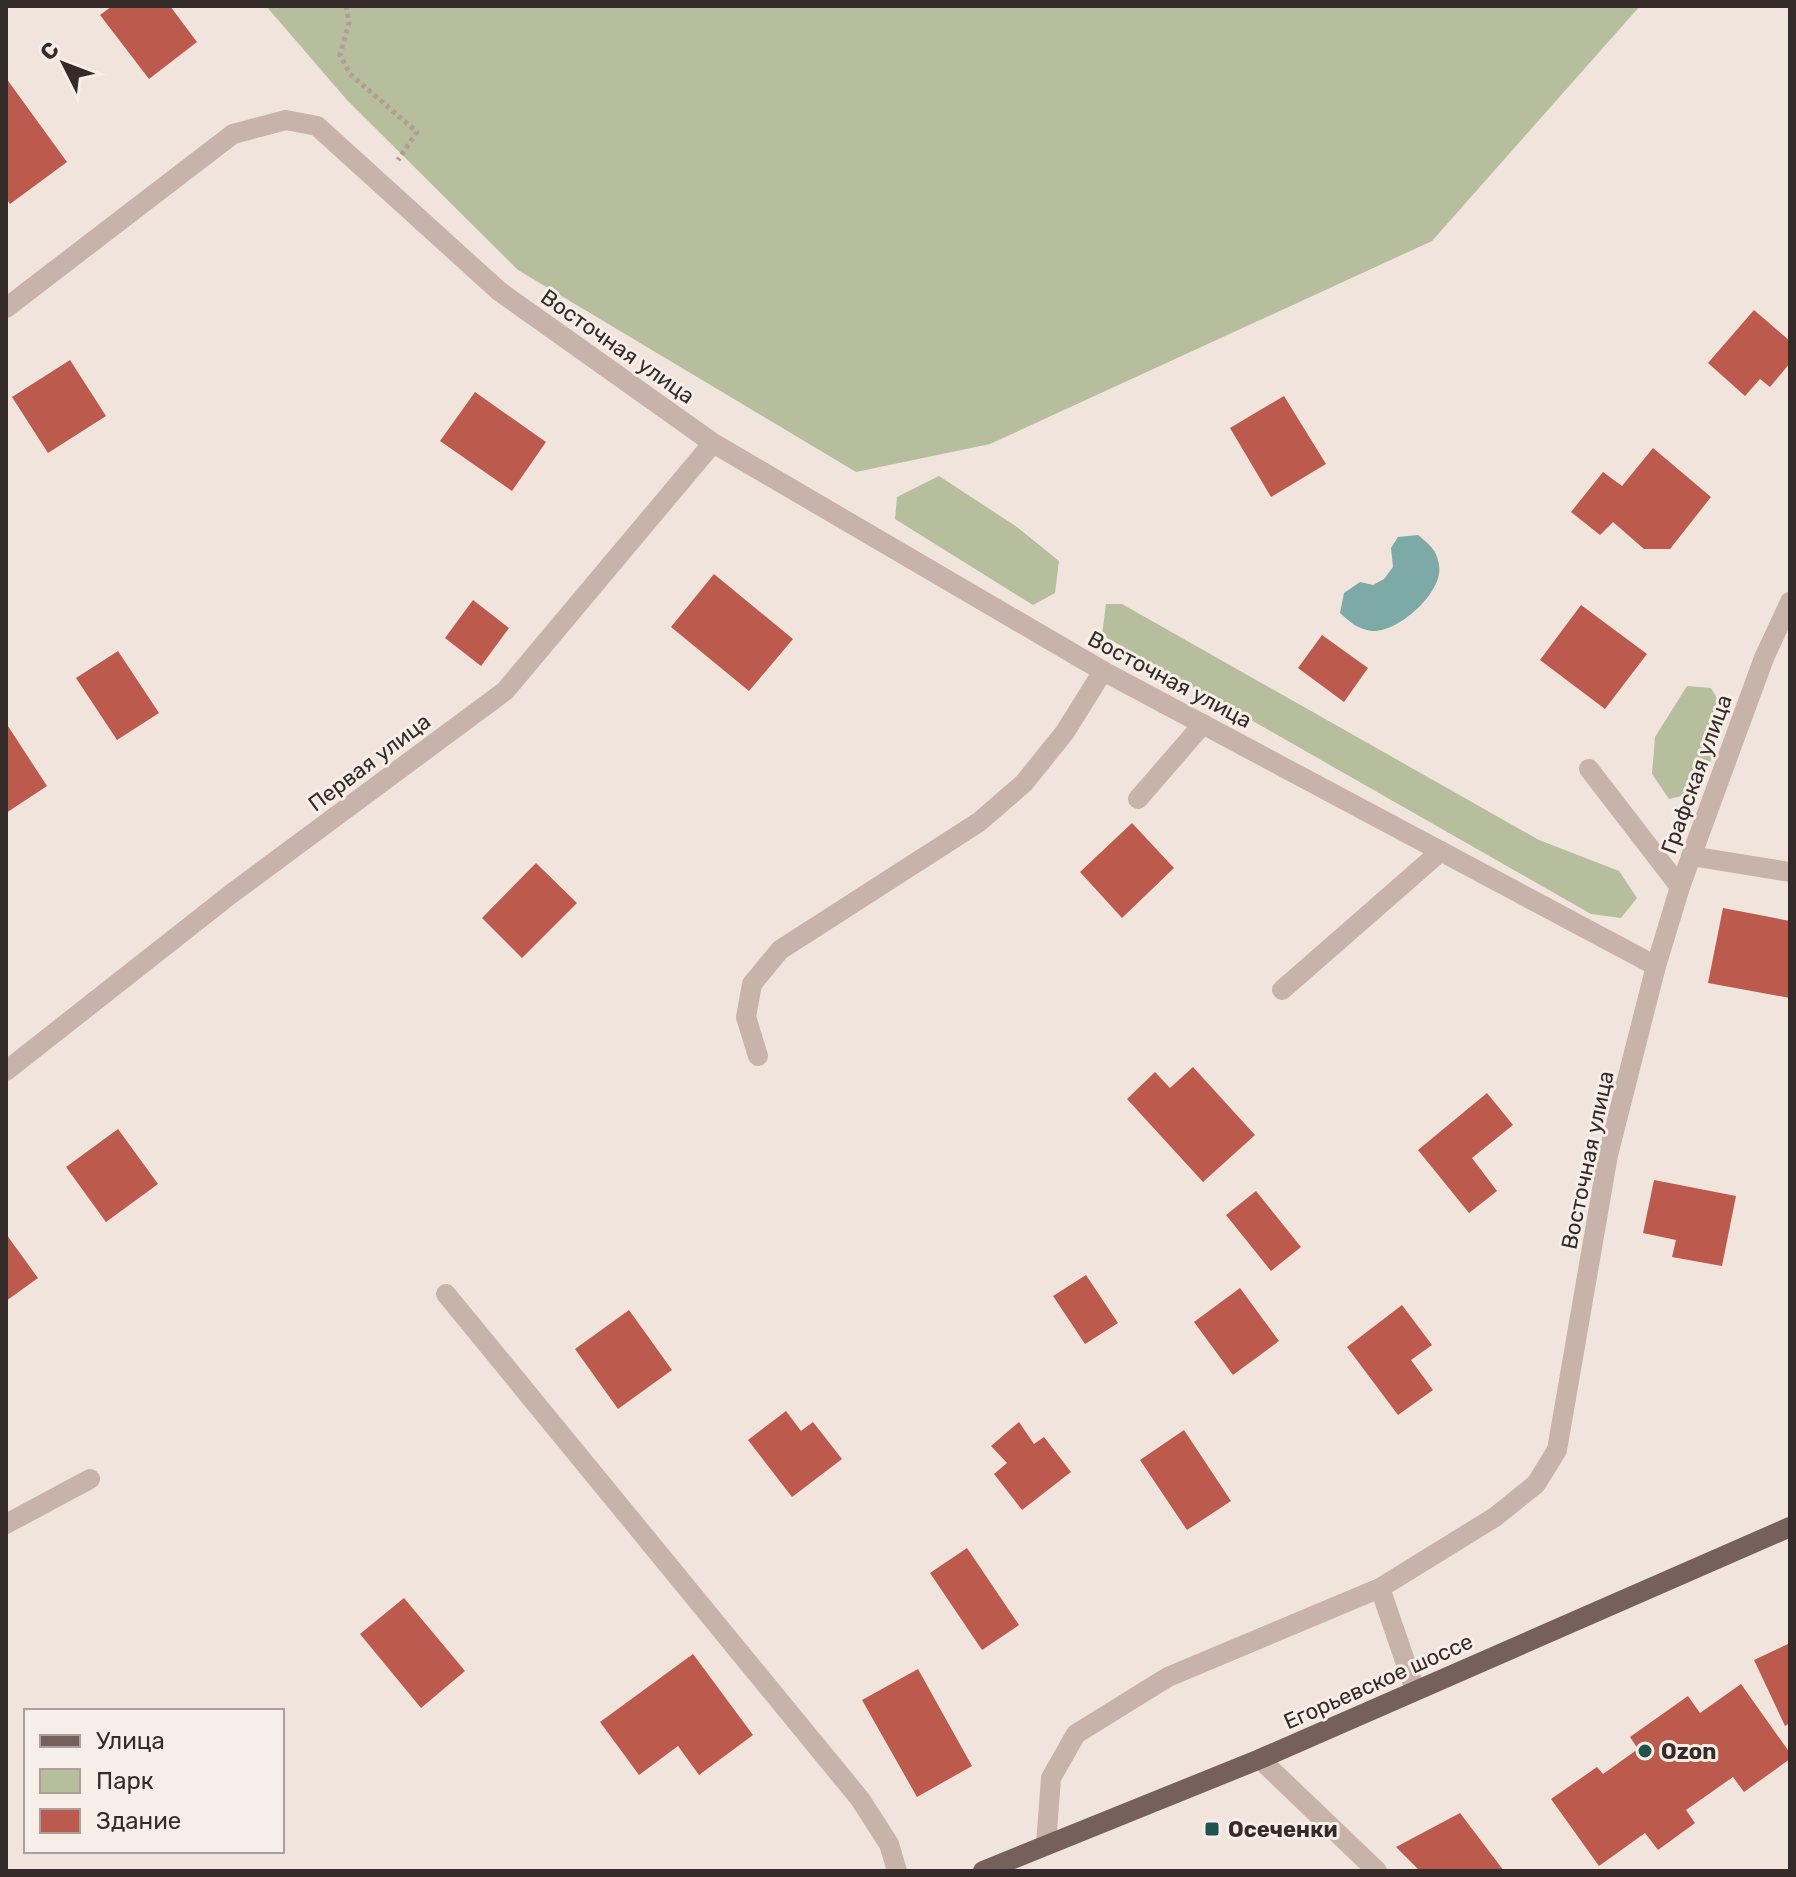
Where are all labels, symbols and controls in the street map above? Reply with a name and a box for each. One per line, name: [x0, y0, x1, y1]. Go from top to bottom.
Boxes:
north arrow: [24, 24, 104, 104]
text: С: [34, 36, 65, 66]
street label: Восточная улица: [536, 283, 700, 410]
street label: Восточная улица: [1083, 625, 1256, 734]
street label: Графская улица: [1655, 691, 1738, 857]
street label: Первая улица: [303, 708, 436, 817]
street label: Восточная улица: [1555, 1068, 1620, 1252]
street label: Егорьевское шоссе: [1279, 1628, 1477, 1735]
legend: [24, 1709, 284, 1853]
text: Улица: [96, 1727, 165, 1755]
place label: Ozon: [1661, 1738, 1716, 1765]
marker: Ozon: [1636, 1742, 1654, 1760]
text: Парк: [96, 1767, 154, 1795]
text: Здание: [96, 1807, 181, 1835]
place label: Осеченки: [1228, 1816, 1338, 1843]
marker: Осеченки: [1203, 1820, 1221, 1838]

